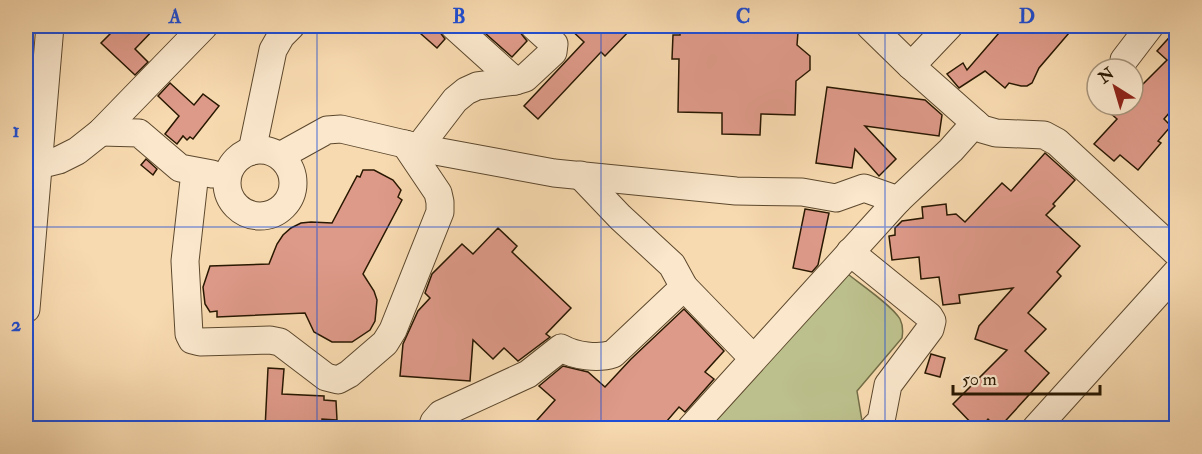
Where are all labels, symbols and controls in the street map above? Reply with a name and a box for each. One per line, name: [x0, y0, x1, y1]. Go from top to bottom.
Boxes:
text: A: [168, 4, 182, 29]
text: B: [452, 4, 466, 29]
text: C: [736, 4, 750, 29]
text: D: [1019, 4, 1035, 29]
north arrow: [1085, 57, 1145, 117]
text: N: [1094, 63, 1119, 89]
text: 1: [12, 118, 20, 143]
text: 2: [11, 312, 21, 337]
scale bar: [953, 358, 1100, 396]
text: 50 m: [962, 368, 997, 391]

